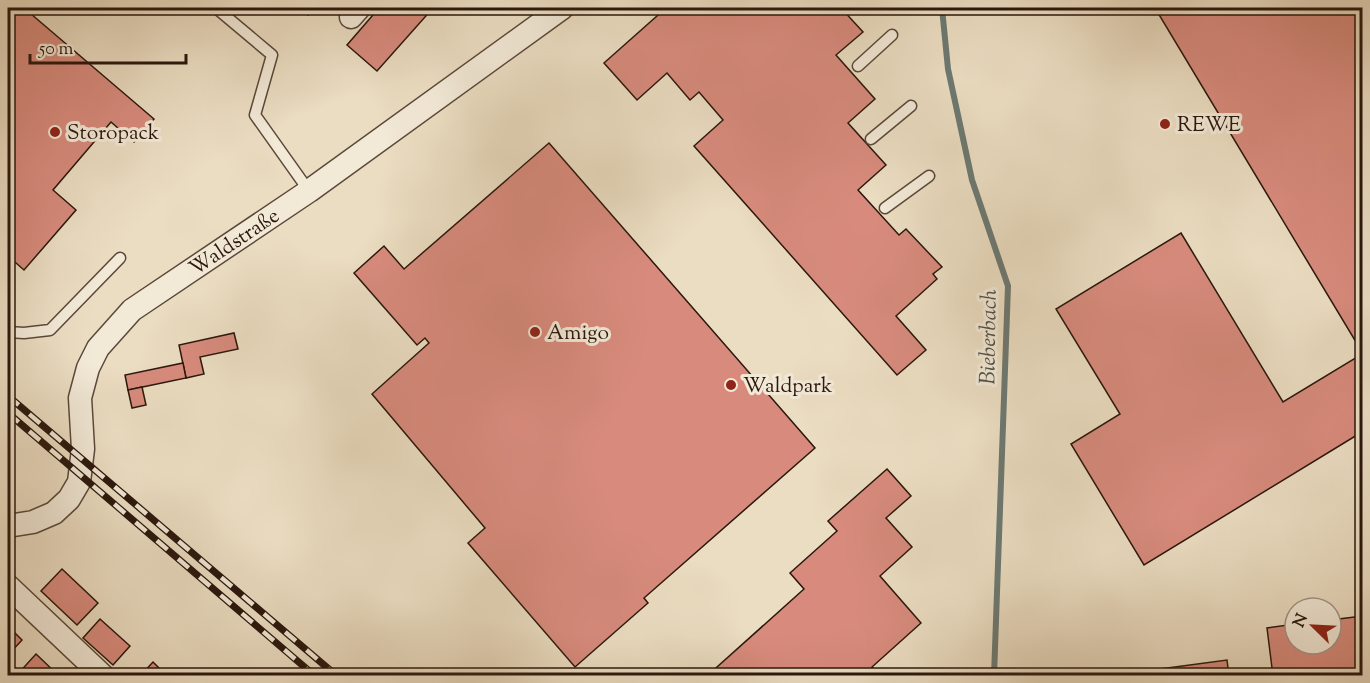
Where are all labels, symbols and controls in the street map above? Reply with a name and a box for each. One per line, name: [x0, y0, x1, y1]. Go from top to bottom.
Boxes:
scale bar: [30, 27, 186, 65]
text: 50 m: [38, 37, 74, 63]
place label: REWE: [1177, 111, 1241, 141]
marker: REWE: [1158, 117, 1172, 131]
place label: Storopack: [67, 119, 160, 149]
marker: Storopack: [48, 125, 62, 139]
street label: Waldstraße: [184, 202, 286, 284]
water label: Bieberbach: [973, 289, 1007, 385]
place label: Amigo: [547, 319, 609, 349]
marker: Amigo: [528, 325, 542, 339]
place label: Waldpark: [743, 372, 833, 402]
marker: Waldpark: [724, 378, 738, 392]
north arrow: [1283, 596, 1343, 656]
text: N: [1288, 610, 1315, 631]

